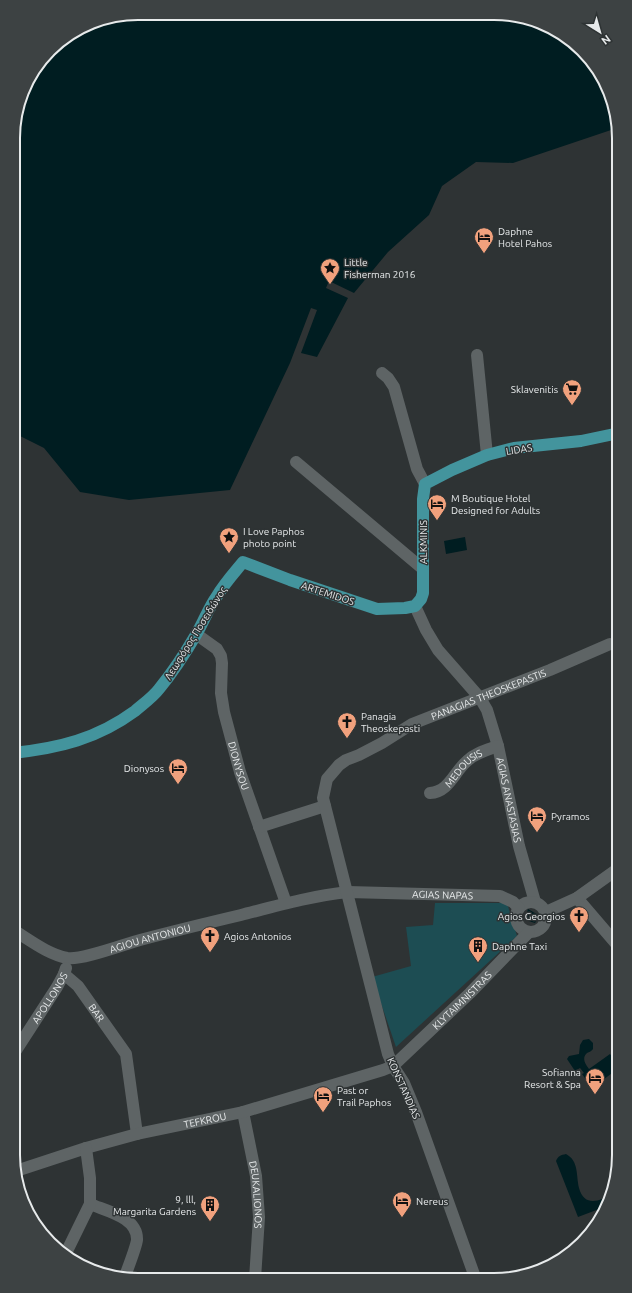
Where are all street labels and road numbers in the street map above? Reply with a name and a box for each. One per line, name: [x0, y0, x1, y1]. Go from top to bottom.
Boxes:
street label: LIDAS: [505, 442, 533, 457]
street label: ALKMINIS: [418, 520, 429, 564]
street label: ARTEMIDOS: [300, 580, 356, 607]
street label: Λεωφόρος Ποσειδώνος: [162, 584, 229, 682]
street label: PANAGIAS THEOSKEPASTIS: [429, 667, 548, 722]
street label: DIONYSOU: [226, 740, 251, 792]
street label: MEDOUSIS: [443, 747, 484, 790]
street label: AGIAS ANASTASIAS: [495, 756, 523, 843]
street label: AGIAS NAPAS: [412, 889, 473, 901]
street label: AGIOU ANTONIOU: [108, 922, 192, 955]
street label: KLYTAIMNISTRAS: [430, 969, 494, 1032]
street label: APOLLONOS: [30, 971, 70, 1026]
street label: BAR: [86, 1002, 106, 1024]
street label: KONSTANDIAS: [385, 1056, 422, 1121]
street label: TEFKROU: [183, 1111, 227, 1130]
street label: DEUKALIONOS: [247, 1160, 264, 1229]

